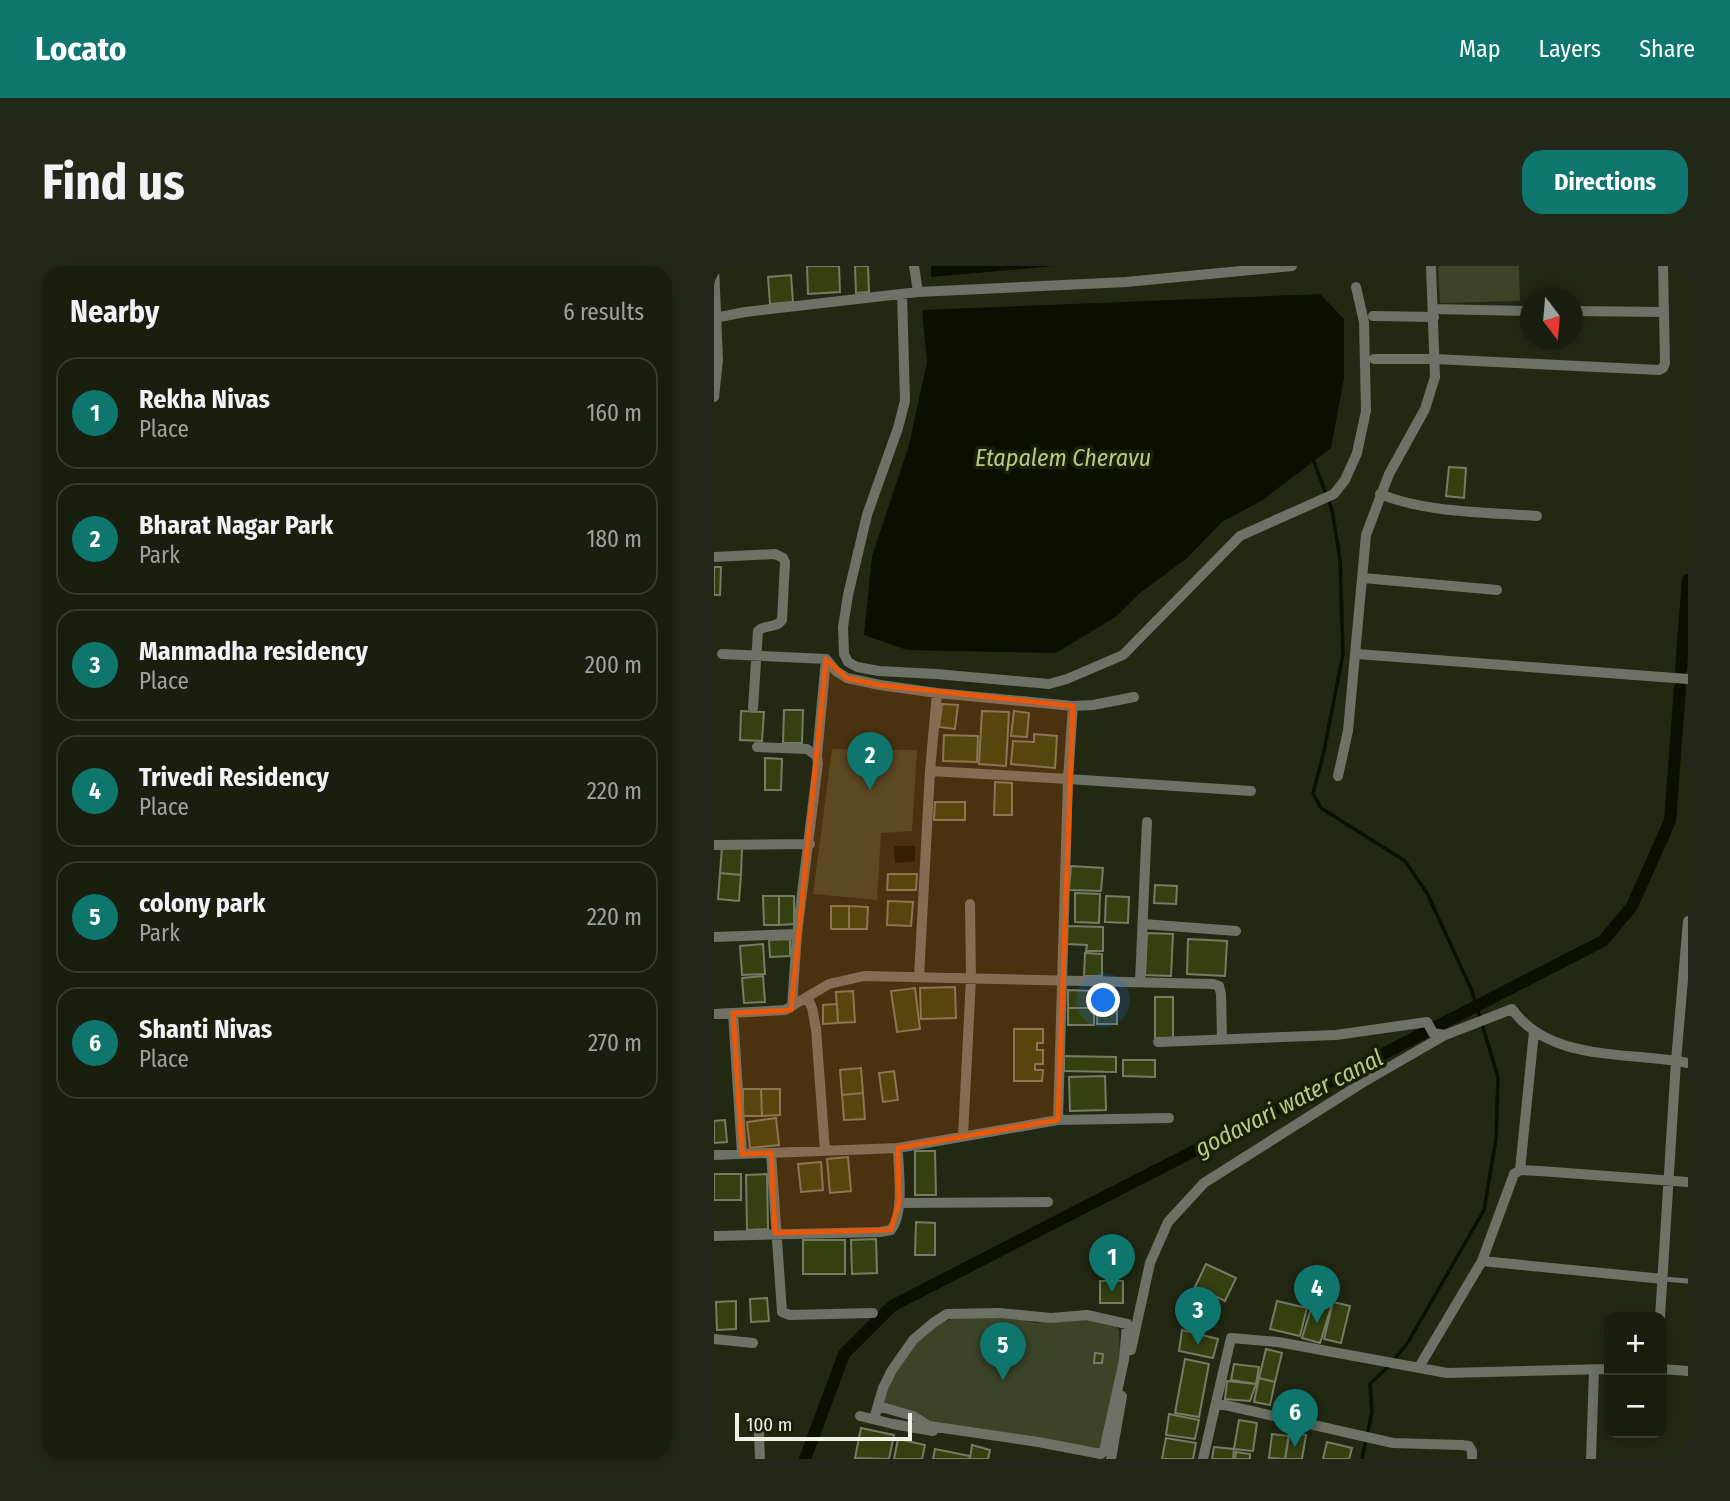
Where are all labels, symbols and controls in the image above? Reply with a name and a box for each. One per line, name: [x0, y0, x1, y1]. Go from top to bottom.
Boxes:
text: Locato: [35, 29, 126, 69]
text: Map: [1459, 35, 1501, 63]
text: Layers: [1539, 35, 1601, 63]
text: Share: [1639, 35, 1695, 63]
button: Directions: [1522, 150, 1688, 214]
text: Find us: [42, 153, 185, 212]
north arrow: [1520, 287, 1583, 350]
text: Nearby: [70, 294, 159, 330]
text: 6 results: [563, 298, 644, 326]
text: Rekha Nivas: [139, 384, 270, 415]
text: 1: [90, 399, 100, 427]
text: 160 m: [587, 399, 642, 427]
text: Place: [139, 415, 189, 443]
water label: Etapalem Cheravu: [975, 444, 1151, 472]
text: Bharat Nagar Park: [139, 510, 333, 541]
text: 2: [90, 525, 100, 553]
text: 180 m: [586, 525, 642, 553]
text: Park: [139, 541, 180, 569]
text: Manmadha residency: [139, 636, 368, 667]
text: 3: [90, 651, 100, 679]
text: 200 m: [585, 651, 642, 679]
text: Place: [139, 667, 189, 695]
pin: 2: [847, 732, 893, 790]
text: Trivedi Residency: [139, 762, 329, 793]
text: 4: [89, 777, 101, 805]
text: 220 m: [587, 777, 642, 805]
text: Place: [139, 793, 189, 821]
text: colony park: [139, 888, 265, 919]
text: 5: [89, 903, 101, 931]
text: 220 m: [587, 903, 642, 931]
text: Park: [139, 919, 180, 947]
your location: [1086, 983, 1120, 1017]
text: Shanti Nivas: [139, 1014, 272, 1045]
text: 6: [89, 1029, 101, 1057]
text: 270 m: [588, 1029, 642, 1057]
water label: godavari water canal: [1190, 1043, 1388, 1163]
text: Place: [139, 1045, 189, 1073]
pin: 1: [1089, 1234, 1135, 1292]
pin: 4: [1294, 1265, 1340, 1323]
pin: 3: [1175, 1287, 1221, 1345]
map controls: [1604, 1312, 1667, 1438]
button: +: [1604, 1312, 1667, 1375]
pin: 5: [980, 1322, 1026, 1380]
button: −: [1604, 1375, 1667, 1438]
pin: 6: [1272, 1389, 1318, 1447]
scale bar: [735, 1410, 912, 1442]
text: 100 m: [746, 1413, 792, 1436]

